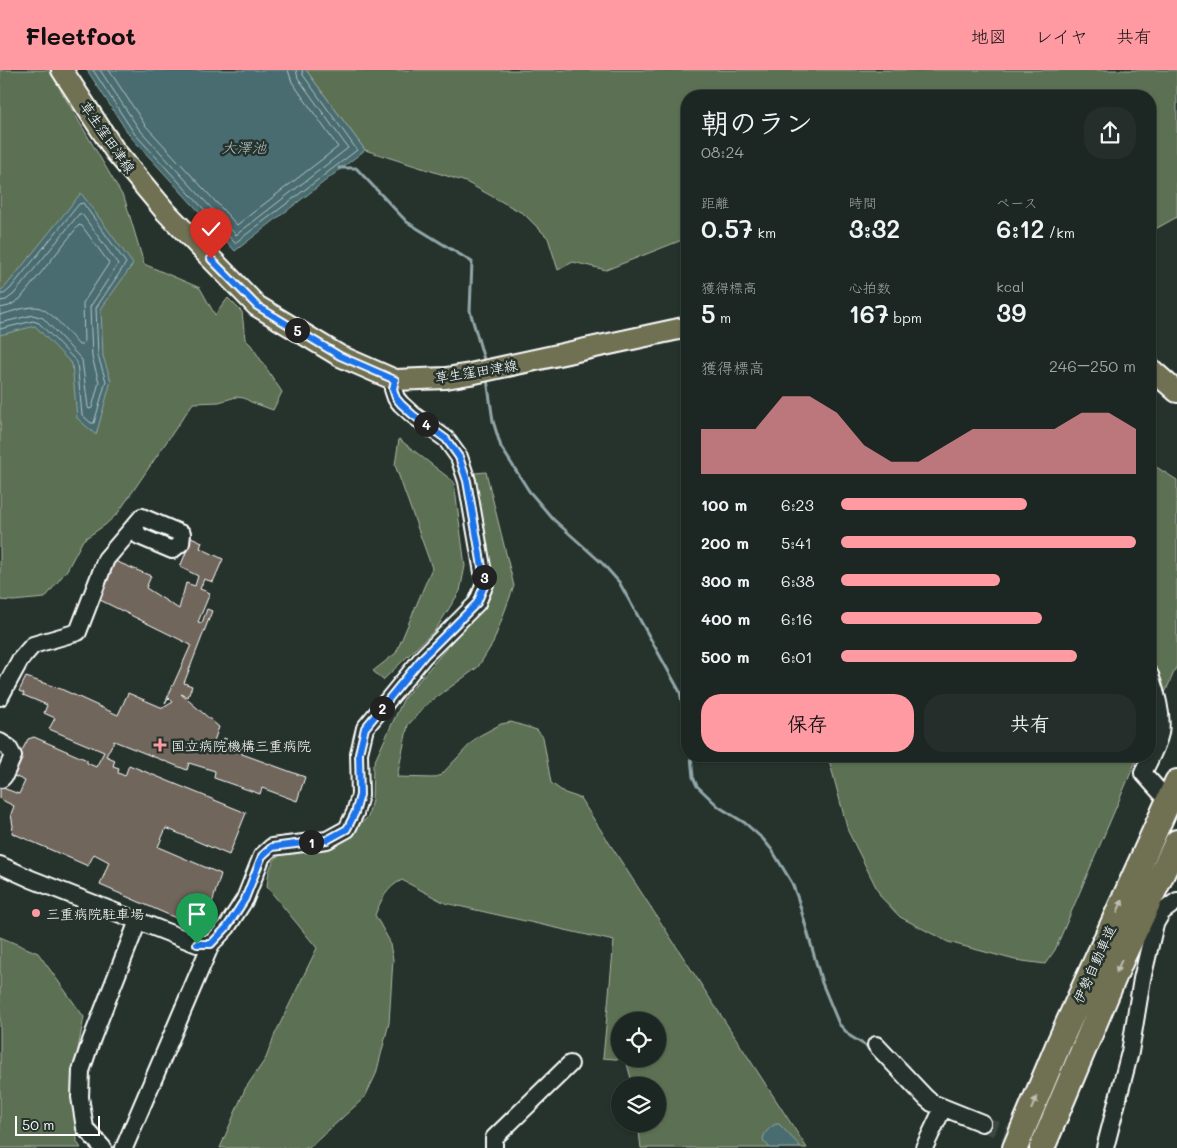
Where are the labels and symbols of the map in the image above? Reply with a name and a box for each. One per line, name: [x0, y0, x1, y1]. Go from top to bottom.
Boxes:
street label: 草生窪田津線: [76, 97, 140, 177]
water label: 大澤池: [221, 137, 267, 157]
pin: [190, 208, 232, 259]
pin: 5: [284, 318, 310, 342]
street label: 草生窪田津線: [433, 355, 519, 387]
pin: 4: [414, 412, 438, 436]
pin: 3: [472, 564, 496, 590]
pin: 2: [370, 696, 394, 720]
place label: 国立病院機構三重病院: [171, 736, 311, 755]
marker: 国立病院機構三重病院: [153, 738, 167, 752]
pin: 1: [298, 830, 324, 854]
pin: [176, 893, 218, 944]
one-way arrow: [1117, 899, 1125, 913]
place label: 三重病院駐車場: [46, 904, 144, 923]
marker: 三重病院駐車場: [30, 907, 42, 919]
street label: 伊勢自動車道: [1068, 922, 1120, 1006]
one-way arrow: [1115, 959, 1123, 974]
one-way arrow: [1030, 1096, 1038, 1110]
scale bar: [15, 1113, 100, 1136]

